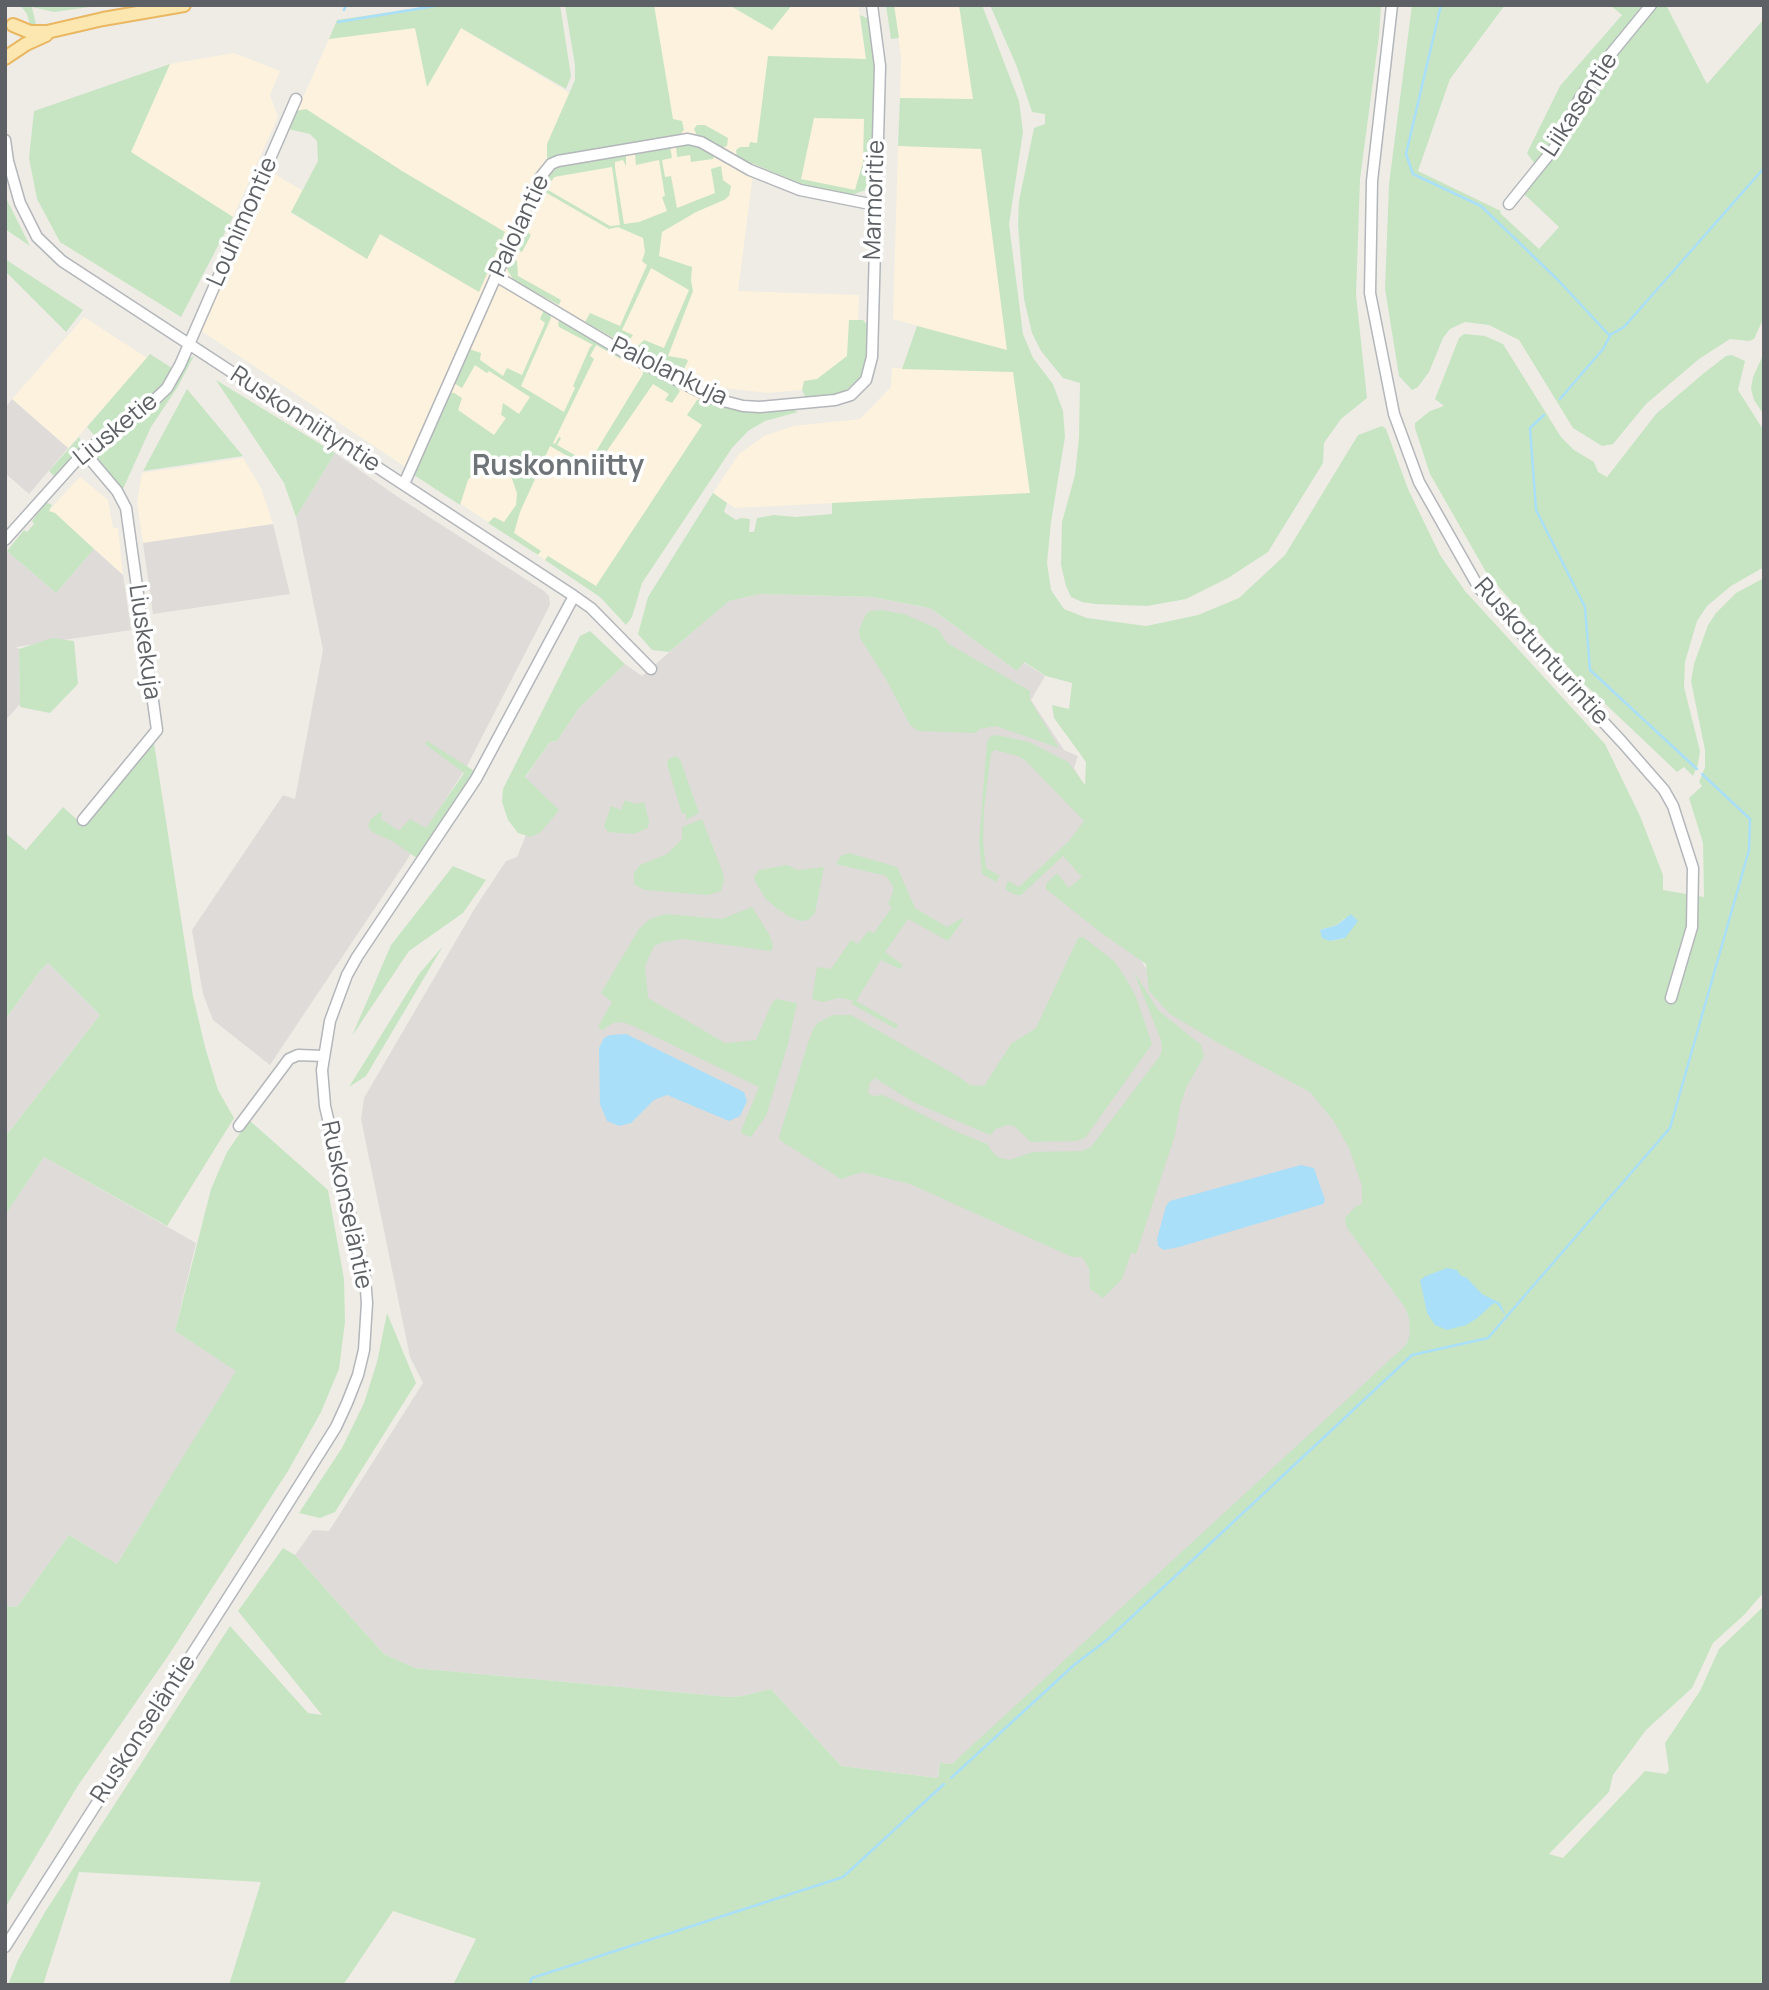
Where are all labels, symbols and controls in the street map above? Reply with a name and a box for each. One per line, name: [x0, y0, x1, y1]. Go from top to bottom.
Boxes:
street label: Liikasentie: [1536, 47, 1624, 163]
street label: Marmoritie: [859, 139, 891, 261]
street label: Louhimontie: [202, 153, 284, 291]
street label: Palolantie: [484, 170, 556, 282]
street label: Palolankuja: [606, 331, 732, 413]
street label: Ruskonniityntie: [225, 361, 385, 479]
street label: Liusketie: [68, 387, 164, 473]
district label: Ruskonniitty: [472, 450, 644, 484]
street label: Ruskotunturintie: [1468, 573, 1614, 731]
street label: Liuskekuja: [122, 583, 166, 701]
street label: Ruskonseläntie: [314, 1118, 378, 1292]
street label: Ruskonseläntie: [85, 1649, 203, 1809]

